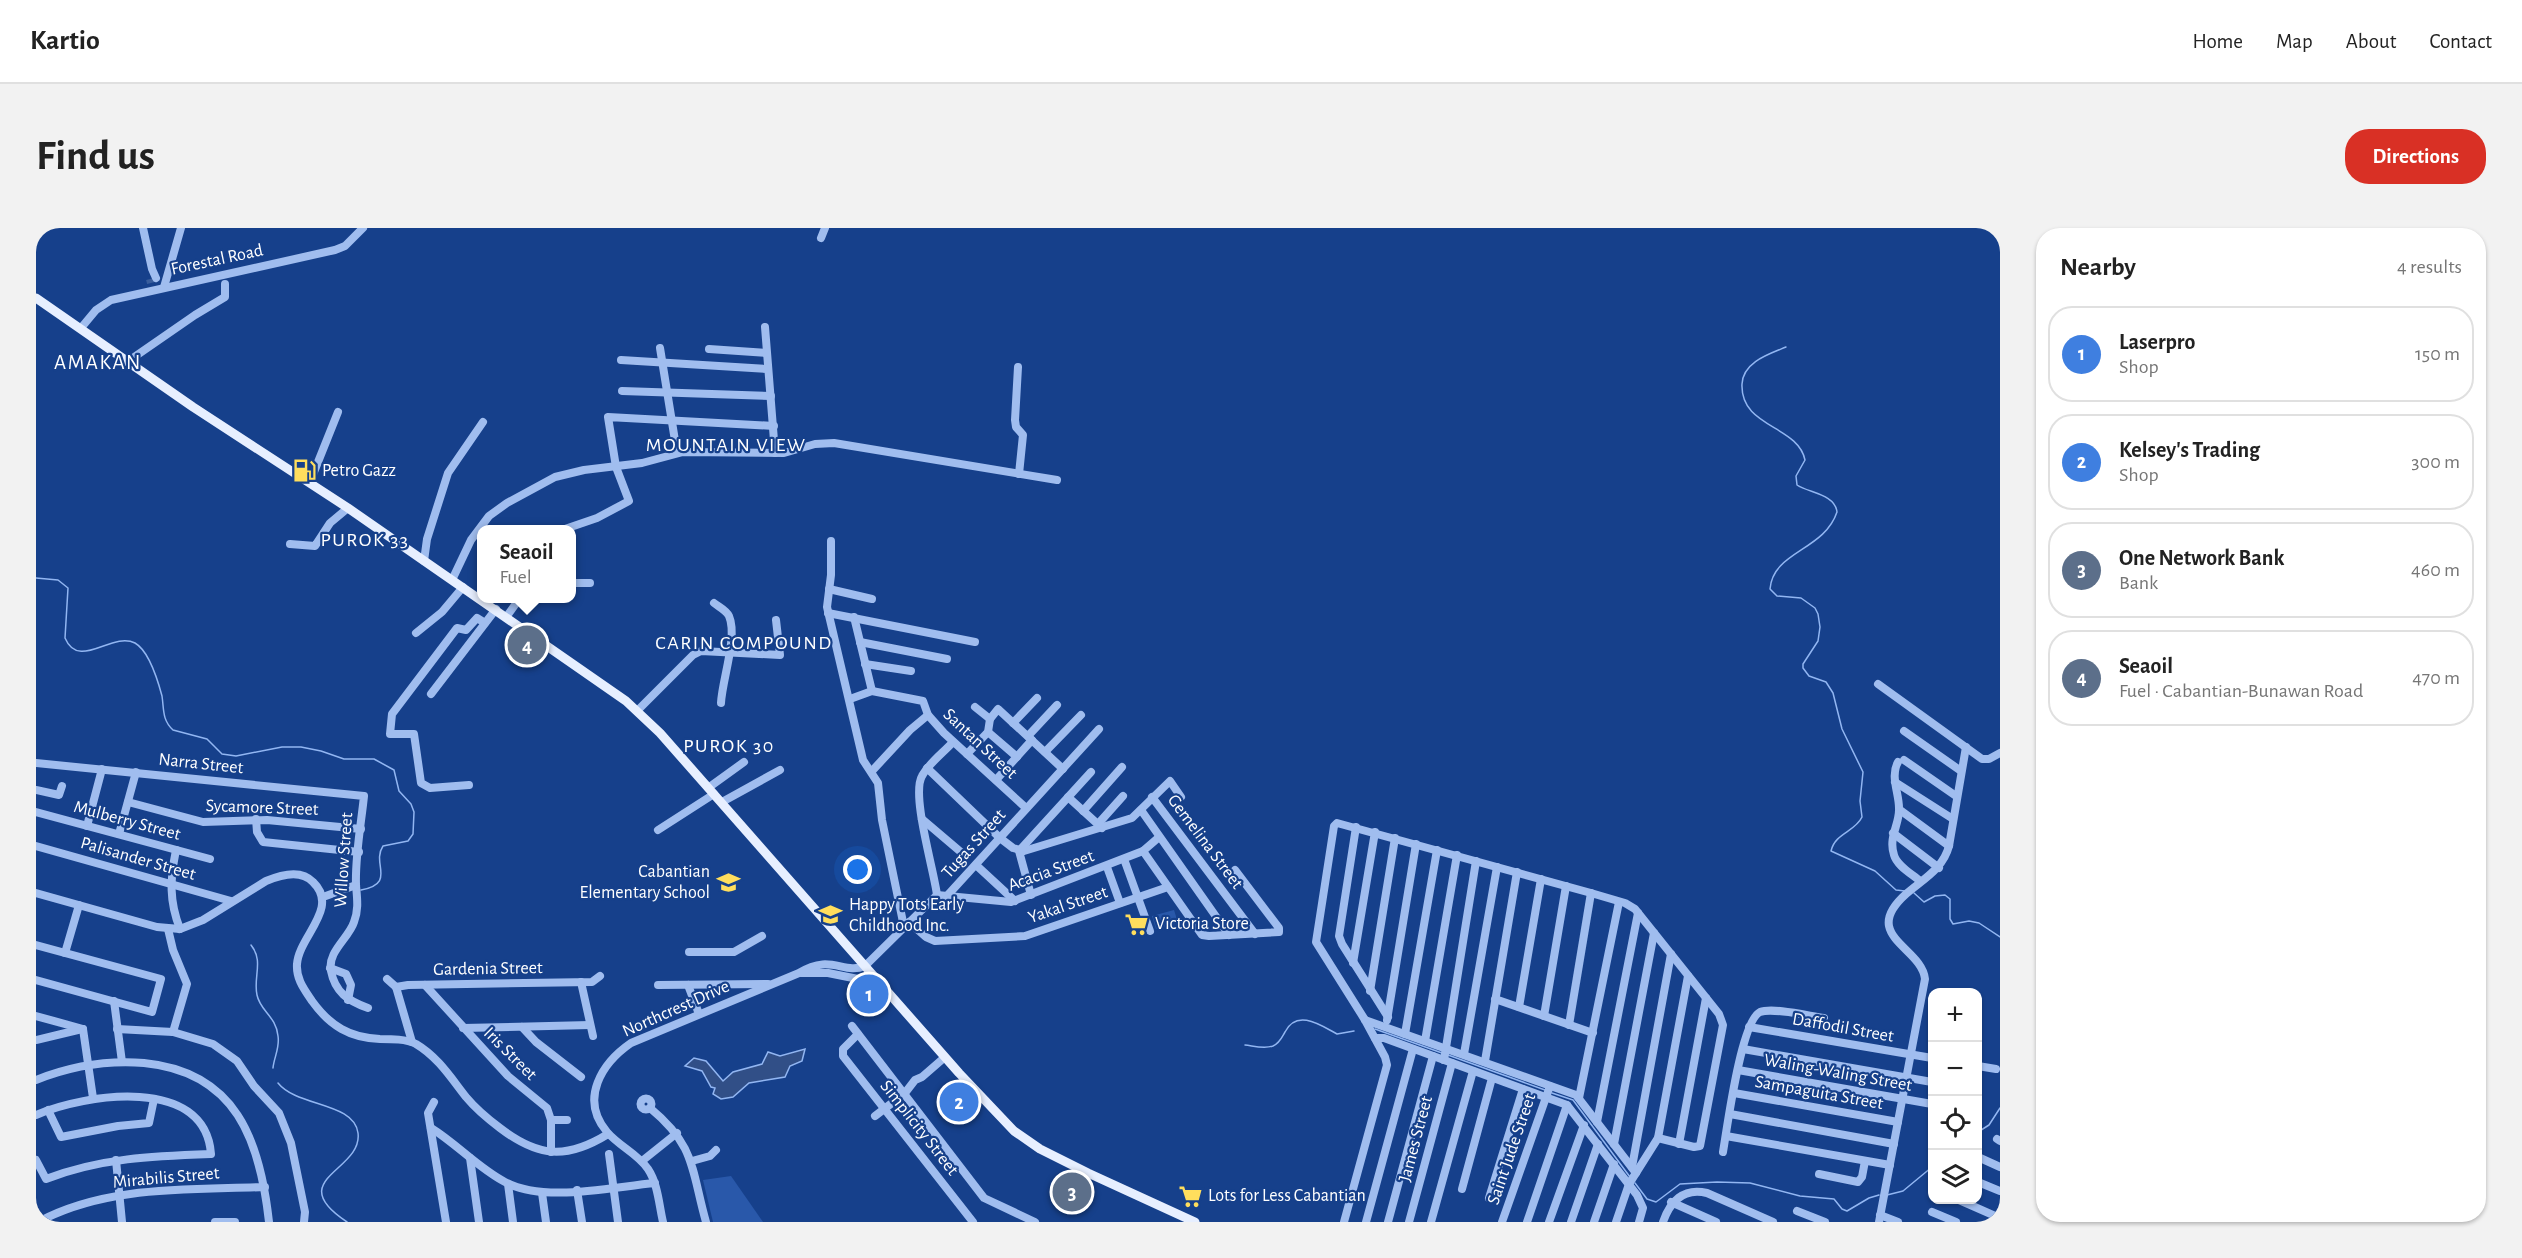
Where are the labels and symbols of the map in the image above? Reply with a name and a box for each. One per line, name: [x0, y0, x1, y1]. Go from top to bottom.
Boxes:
street label: Forestal Road: [169, 241, 265, 279]
district label: AMAKAN: [54, 352, 142, 373]
district label: MOUNTAIN VIEW: [646, 435, 806, 455]
fuel station icon: Petro Gazz: [291, 458, 317, 484]
place label: Petro Gazz: [322, 462, 396, 480]
district label: PUROK 33: [320, 530, 410, 550]
pin: 4: [508, 622, 546, 668]
district label: CARIN COMPOUND: [655, 633, 833, 653]
street label: Santan Street: [939, 705, 1021, 783]
district label: PUROK 30: [683, 736, 775, 756]
street label: Narra Street: [158, 751, 245, 777]
street label: Gemelina Street: [1164, 791, 1246, 893]
street label: Sycamore Street: [205, 797, 319, 819]
street label: Mulberry Street: [72, 798, 183, 844]
street label: Tugas Street: [939, 806, 1009, 882]
street label: Willow Street: [332, 812, 356, 908]
street label: Palisander Street: [78, 834, 198, 884]
street label: Acacia Street: [1006, 847, 1097, 895]
your location: [843, 855, 872, 884]
place label: Cabantian Elementary School: [580, 863, 710, 902]
school or university icon: Cabantian Elementary School: [715, 869, 741, 895]
street label: Yakal Street: [1026, 883, 1110, 927]
place label: Happy Tots Early Childhood Inc.: [849, 896, 965, 935]
school or university icon: Happy Tots Early Childhood Inc.: [818, 902, 844, 928]
supermarket icon: Victoria Store: [1124, 911, 1150, 937]
place label: Victoria Store: [1155, 915, 1249, 933]
street label: Gardenia Street: [433, 959, 543, 979]
pin: 1: [850, 972, 888, 1017]
street label: Northcrest Drive: [620, 977, 732, 1041]
street label: Daffodil Street: [1791, 1010, 1895, 1046]
street label: Iris Street: [480, 1024, 540, 1084]
street label: Waling-Waling Street: [1763, 1051, 1914, 1095]
street label: Sampaguita Street: [1753, 1073, 1885, 1113]
street label: Simplicity Street: [876, 1077, 962, 1179]
pin: 2: [940, 1080, 978, 1124]
street label: Saint Jude Street: [1485, 1091, 1540, 1207]
street label: James Street: [1396, 1094, 1436, 1184]
street label: Mirabilis Street: [112, 1164, 220, 1192]
pin: 3: [1052, 1170, 1092, 1214]
supermarket icon: Lots for Less Cabantian: [1177, 1183, 1203, 1209]
place label: Lots for Less Cabantian: [1208, 1187, 1366, 1205]

